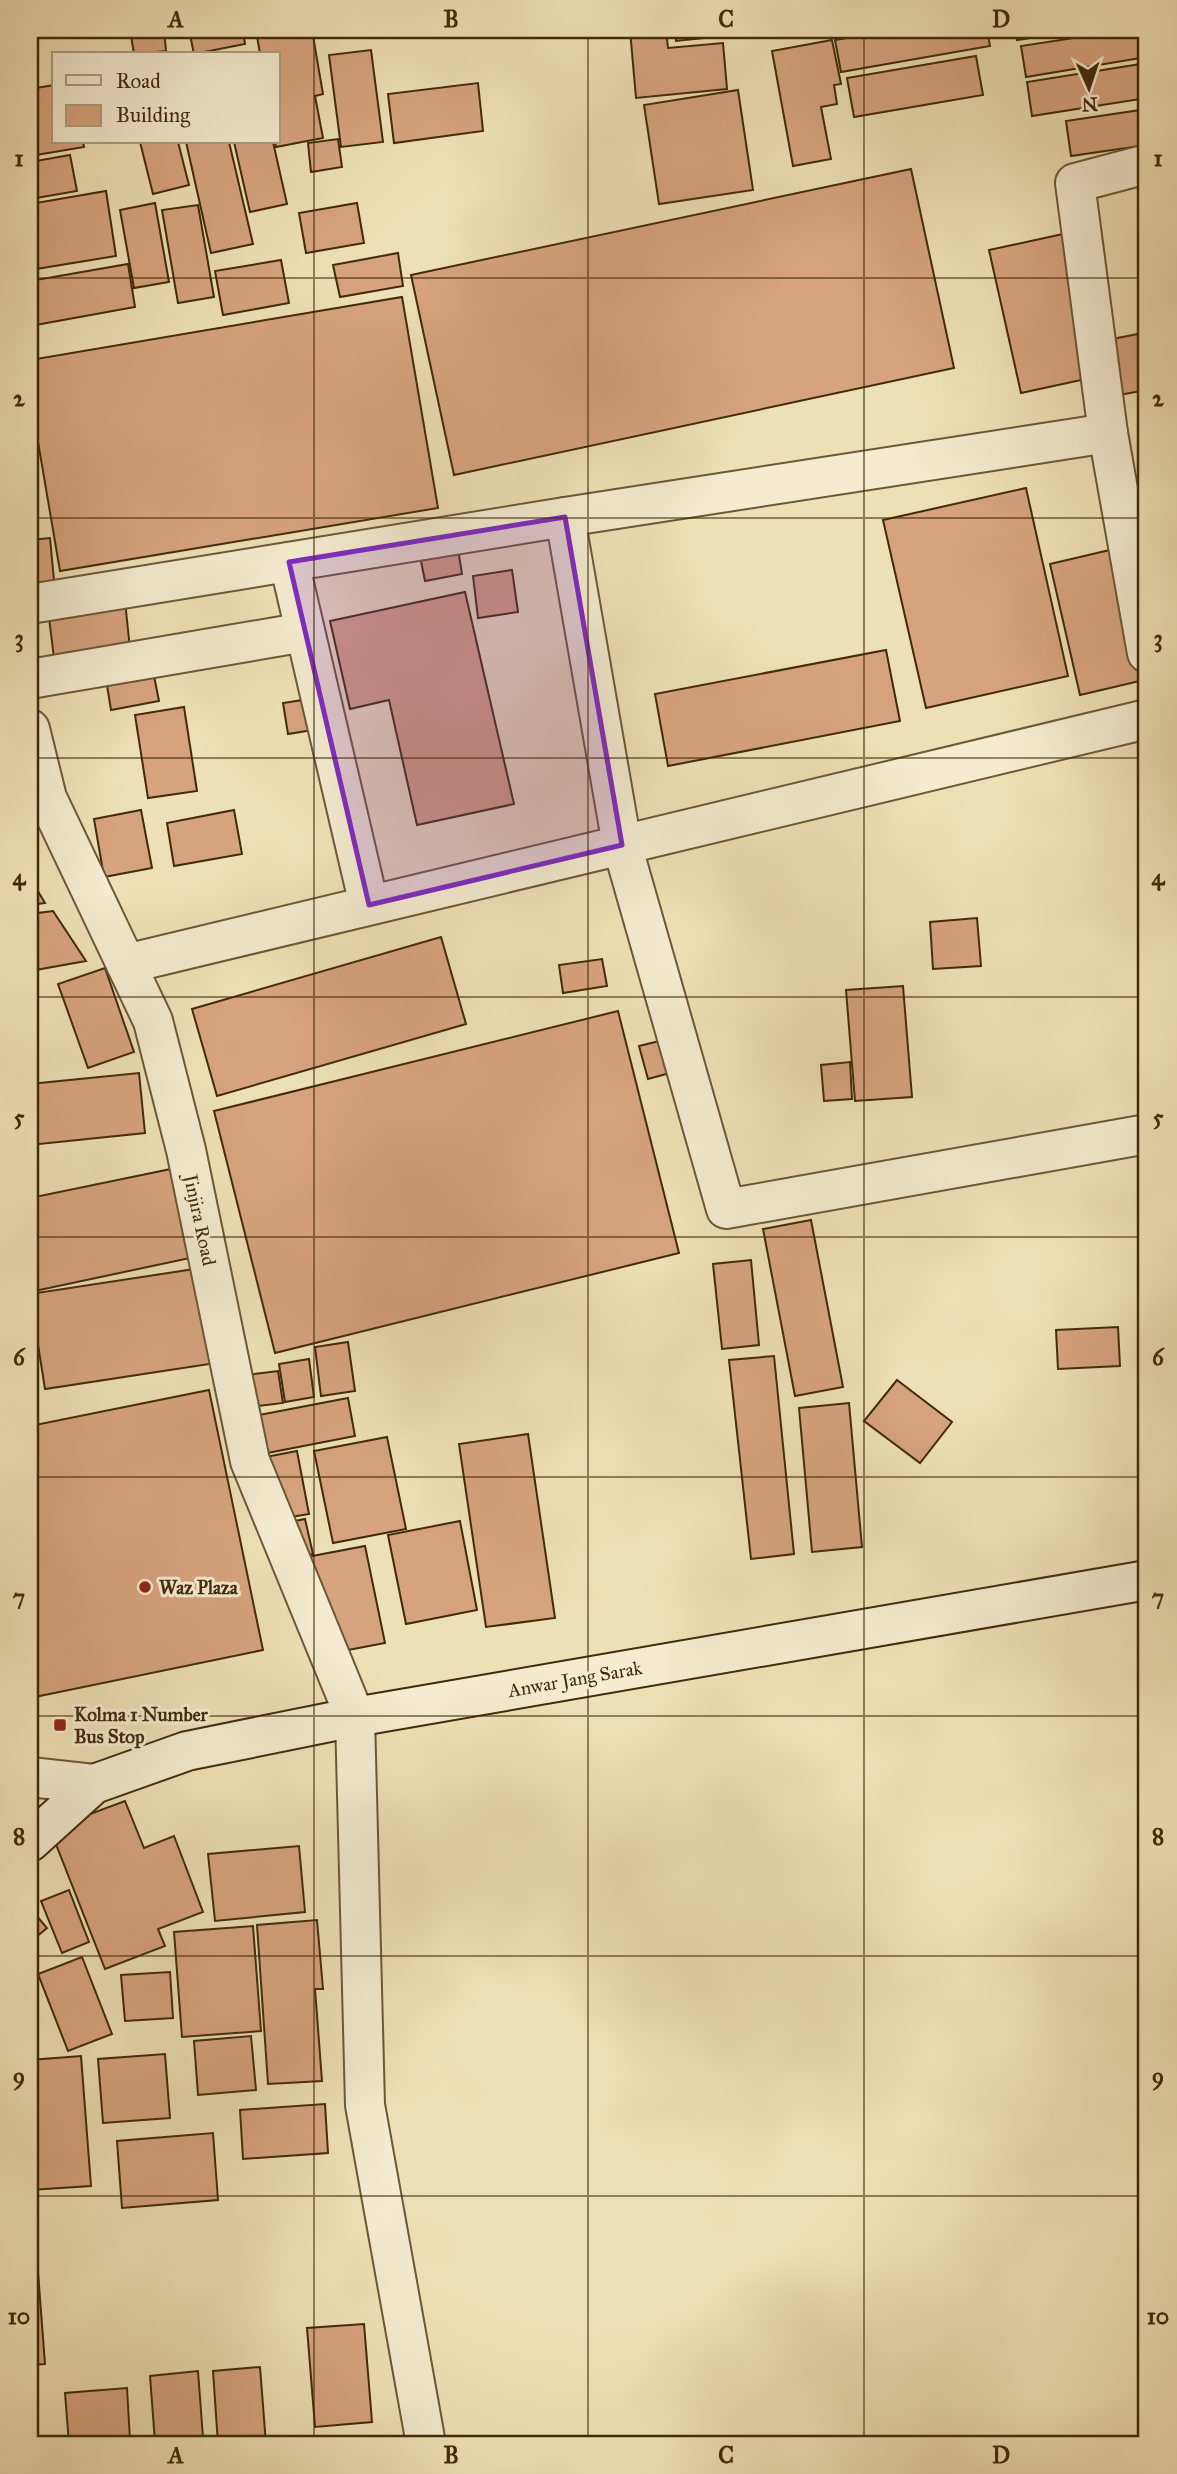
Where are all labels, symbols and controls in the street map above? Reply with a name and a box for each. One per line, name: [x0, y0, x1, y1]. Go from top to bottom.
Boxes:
text: A: [166, 5, 184, 33]
text: B: [443, 5, 459, 33]
text: C: [718, 5, 734, 33]
text: D: [992, 5, 1010, 33]
legend: [52, 52, 280, 144]
north arrow: [1054, 52, 1124, 122]
text: Road: [116, 68, 161, 94]
text: N: [1081, 93, 1099, 116]
text: Building: [116, 102, 190, 128]
text: 1: [14, 144, 24, 172]
text: 1: [1153, 144, 1163, 172]
text: 2: [13, 384, 25, 412]
text: 2: [1152, 384, 1164, 412]
text: 3: [14, 624, 24, 653]
text: 3: [1153, 624, 1163, 653]
text: 4: [13, 863, 27, 891]
text: 4: [1152, 863, 1166, 891]
text: 5: [14, 1103, 25, 1131]
text: 5: [1153, 1103, 1164, 1131]
street label: Jinjira Road: [178, 1170, 221, 1268]
text: 6: [13, 1343, 26, 1371]
text: 6: [1152, 1343, 1165, 1371]
place label: Waz Plaza: [159, 1576, 239, 1599]
marker: Waz Plaza: [137, 1579, 153, 1595]
text: 7: [13, 1583, 25, 1611]
text: 7: [1152, 1583, 1164, 1611]
street label: Anwar Jang Sarak: [505, 1656, 644, 1703]
place label: Kolma 1 Number Bus Stop: [74, 1703, 209, 1749]
marker: Kolma 1 Number Bus Stop: [52, 1717, 68, 1733]
text: 8: [13, 1822, 25, 1850]
text: 8: [1152, 1822, 1164, 1850]
text: 9: [13, 2062, 25, 2091]
text: 9: [1152, 2062, 1164, 2091]
text: 10: [8, 2302, 30, 2330]
text: 10: [1147, 2302, 1169, 2330]
text: A: [166, 2441, 184, 2469]
text: B: [443, 2441, 459, 2469]
text: C: [718, 2441, 734, 2469]
text: D: [992, 2441, 1010, 2469]

